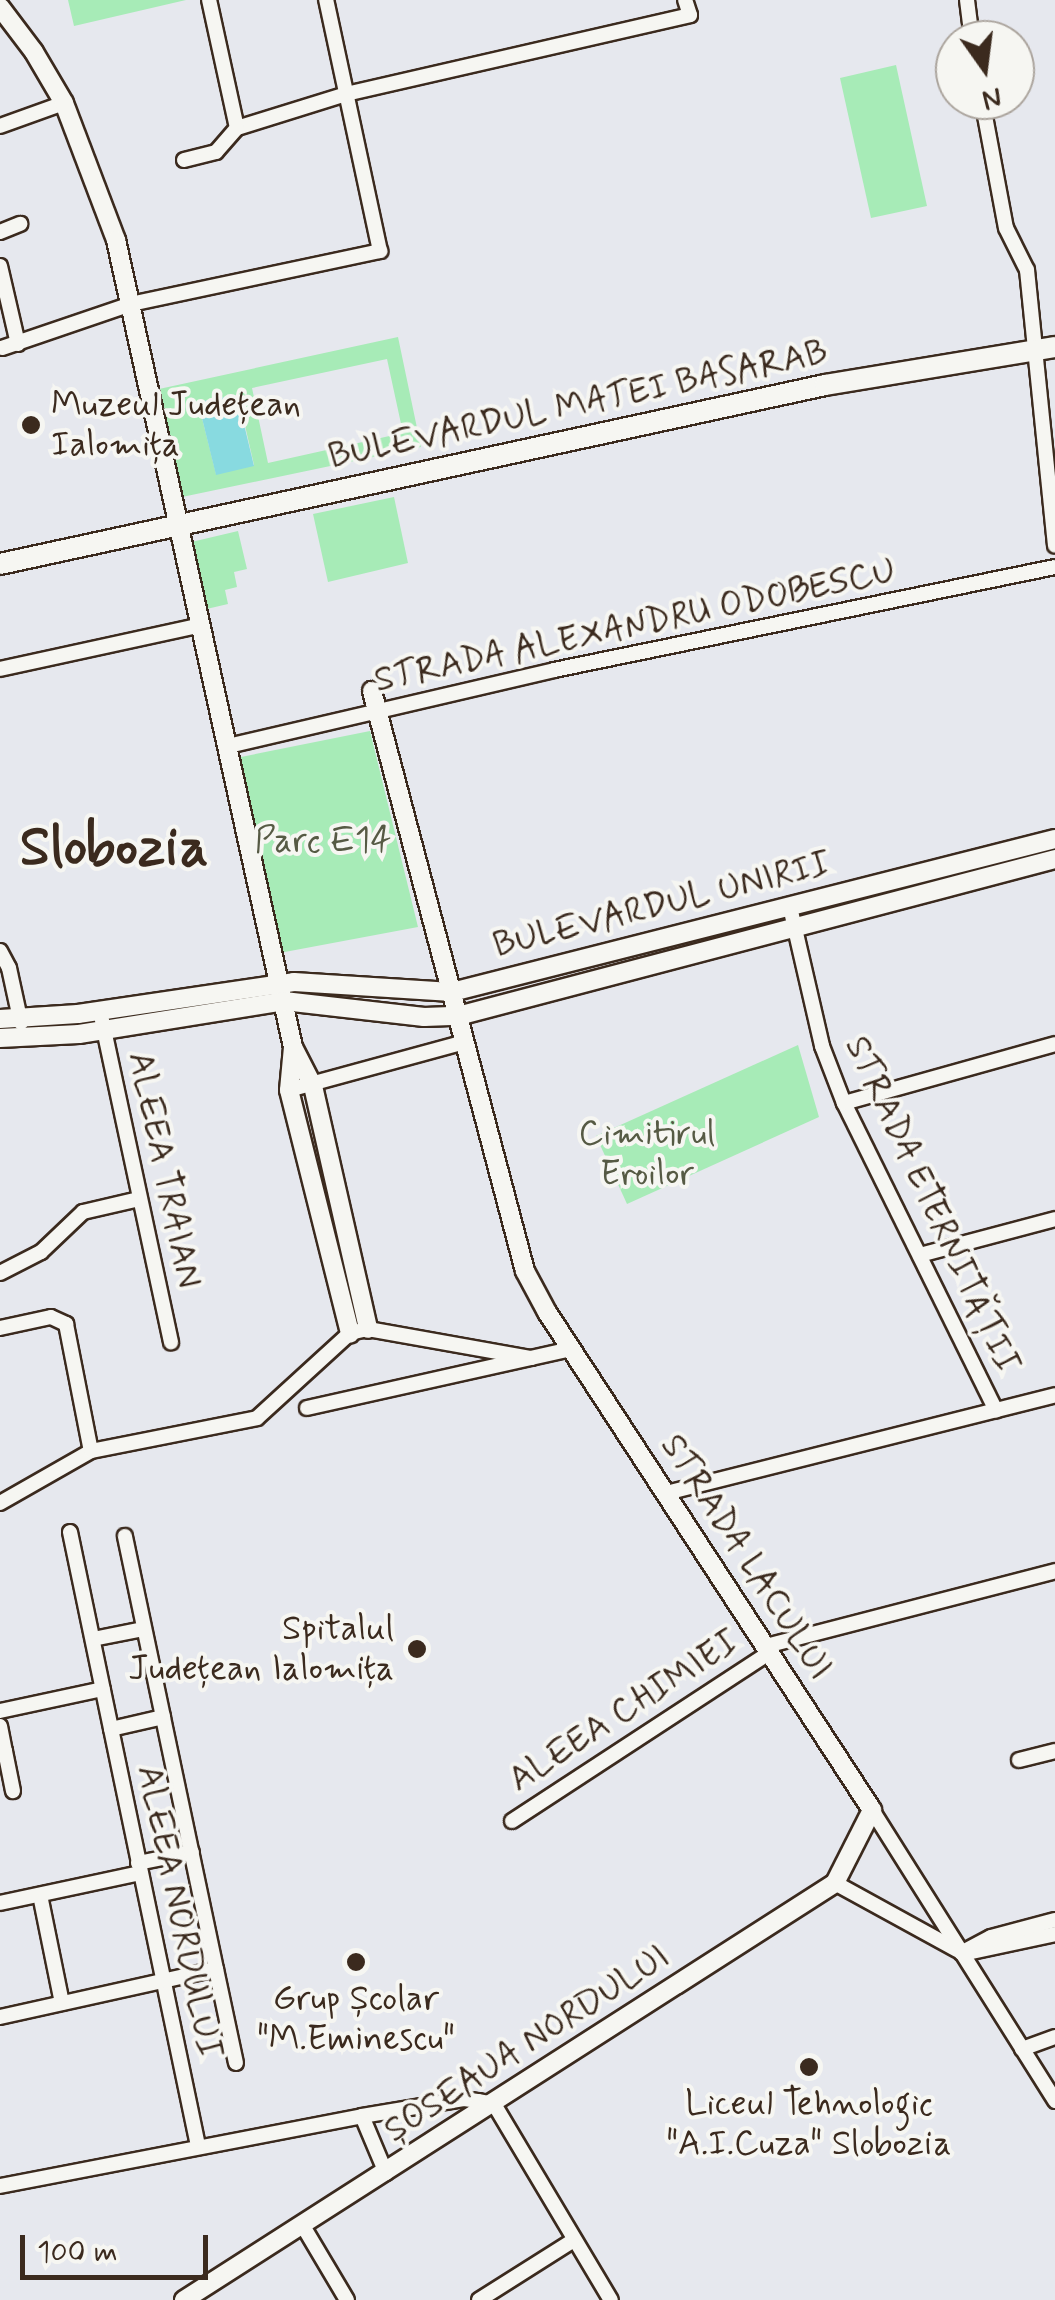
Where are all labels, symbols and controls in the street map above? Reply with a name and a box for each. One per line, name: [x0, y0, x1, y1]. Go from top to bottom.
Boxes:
north arrow: [935, 20, 1035, 120]
text: N: [978, 77, 1005, 118]
street label: BULEVARDUL MATEI BASARAB: [326, 332, 830, 478]
place label: Muzeul Județean Ialomița: [51, 384, 301, 466]
marker: Muzeul Județean Ialomița: [20, 414, 42, 436]
street label: STRADA ALEXANDRU ODOBESCU: [368, 550, 902, 702]
district label: Slobozia: [20, 817, 208, 883]
park label: Parc E14: [257, 820, 389, 862]
street label: BULEVARDUL UNIRII: [489, 843, 835, 967]
street label: STRADA ETERNITĂȚII: [836, 1030, 1028, 1380]
street label: ALEEA TRAIAN: [117, 1043, 211, 1297]
park label: Cimitirul Eroilor: [579, 1113, 715, 1195]
street label: STRADA LACULUI: [649, 1424, 843, 1690]
place label: Spitalul Județean Ialomița: [123, 1608, 394, 1690]
street label: ALEEA CHIMIEI: [499, 1619, 749, 1803]
marker: Spitalul Județean Ialomița: [404, 1636, 430, 1662]
street label: ALEEA NORDULUI: [128, 1762, 230, 2062]
street label: ȘOSEAUA NORDULUI: [373, 1934, 681, 2154]
marker: Grup Școlar "M.Eminescu": [345, 1951, 367, 1973]
place label: Grup Școlar "M.Eminescu": [257, 1978, 455, 2060]
marker: Liceul Tehnologic "A.I.Cuza" Slobozia: [798, 2056, 820, 2078]
place label: Liceul Tehnologic "A.I.Cuza" Slobozia: [666, 2083, 952, 2165]
scale bar: [25, 2215, 212, 2277]
text: 100 m: [37, 2233, 118, 2272]

